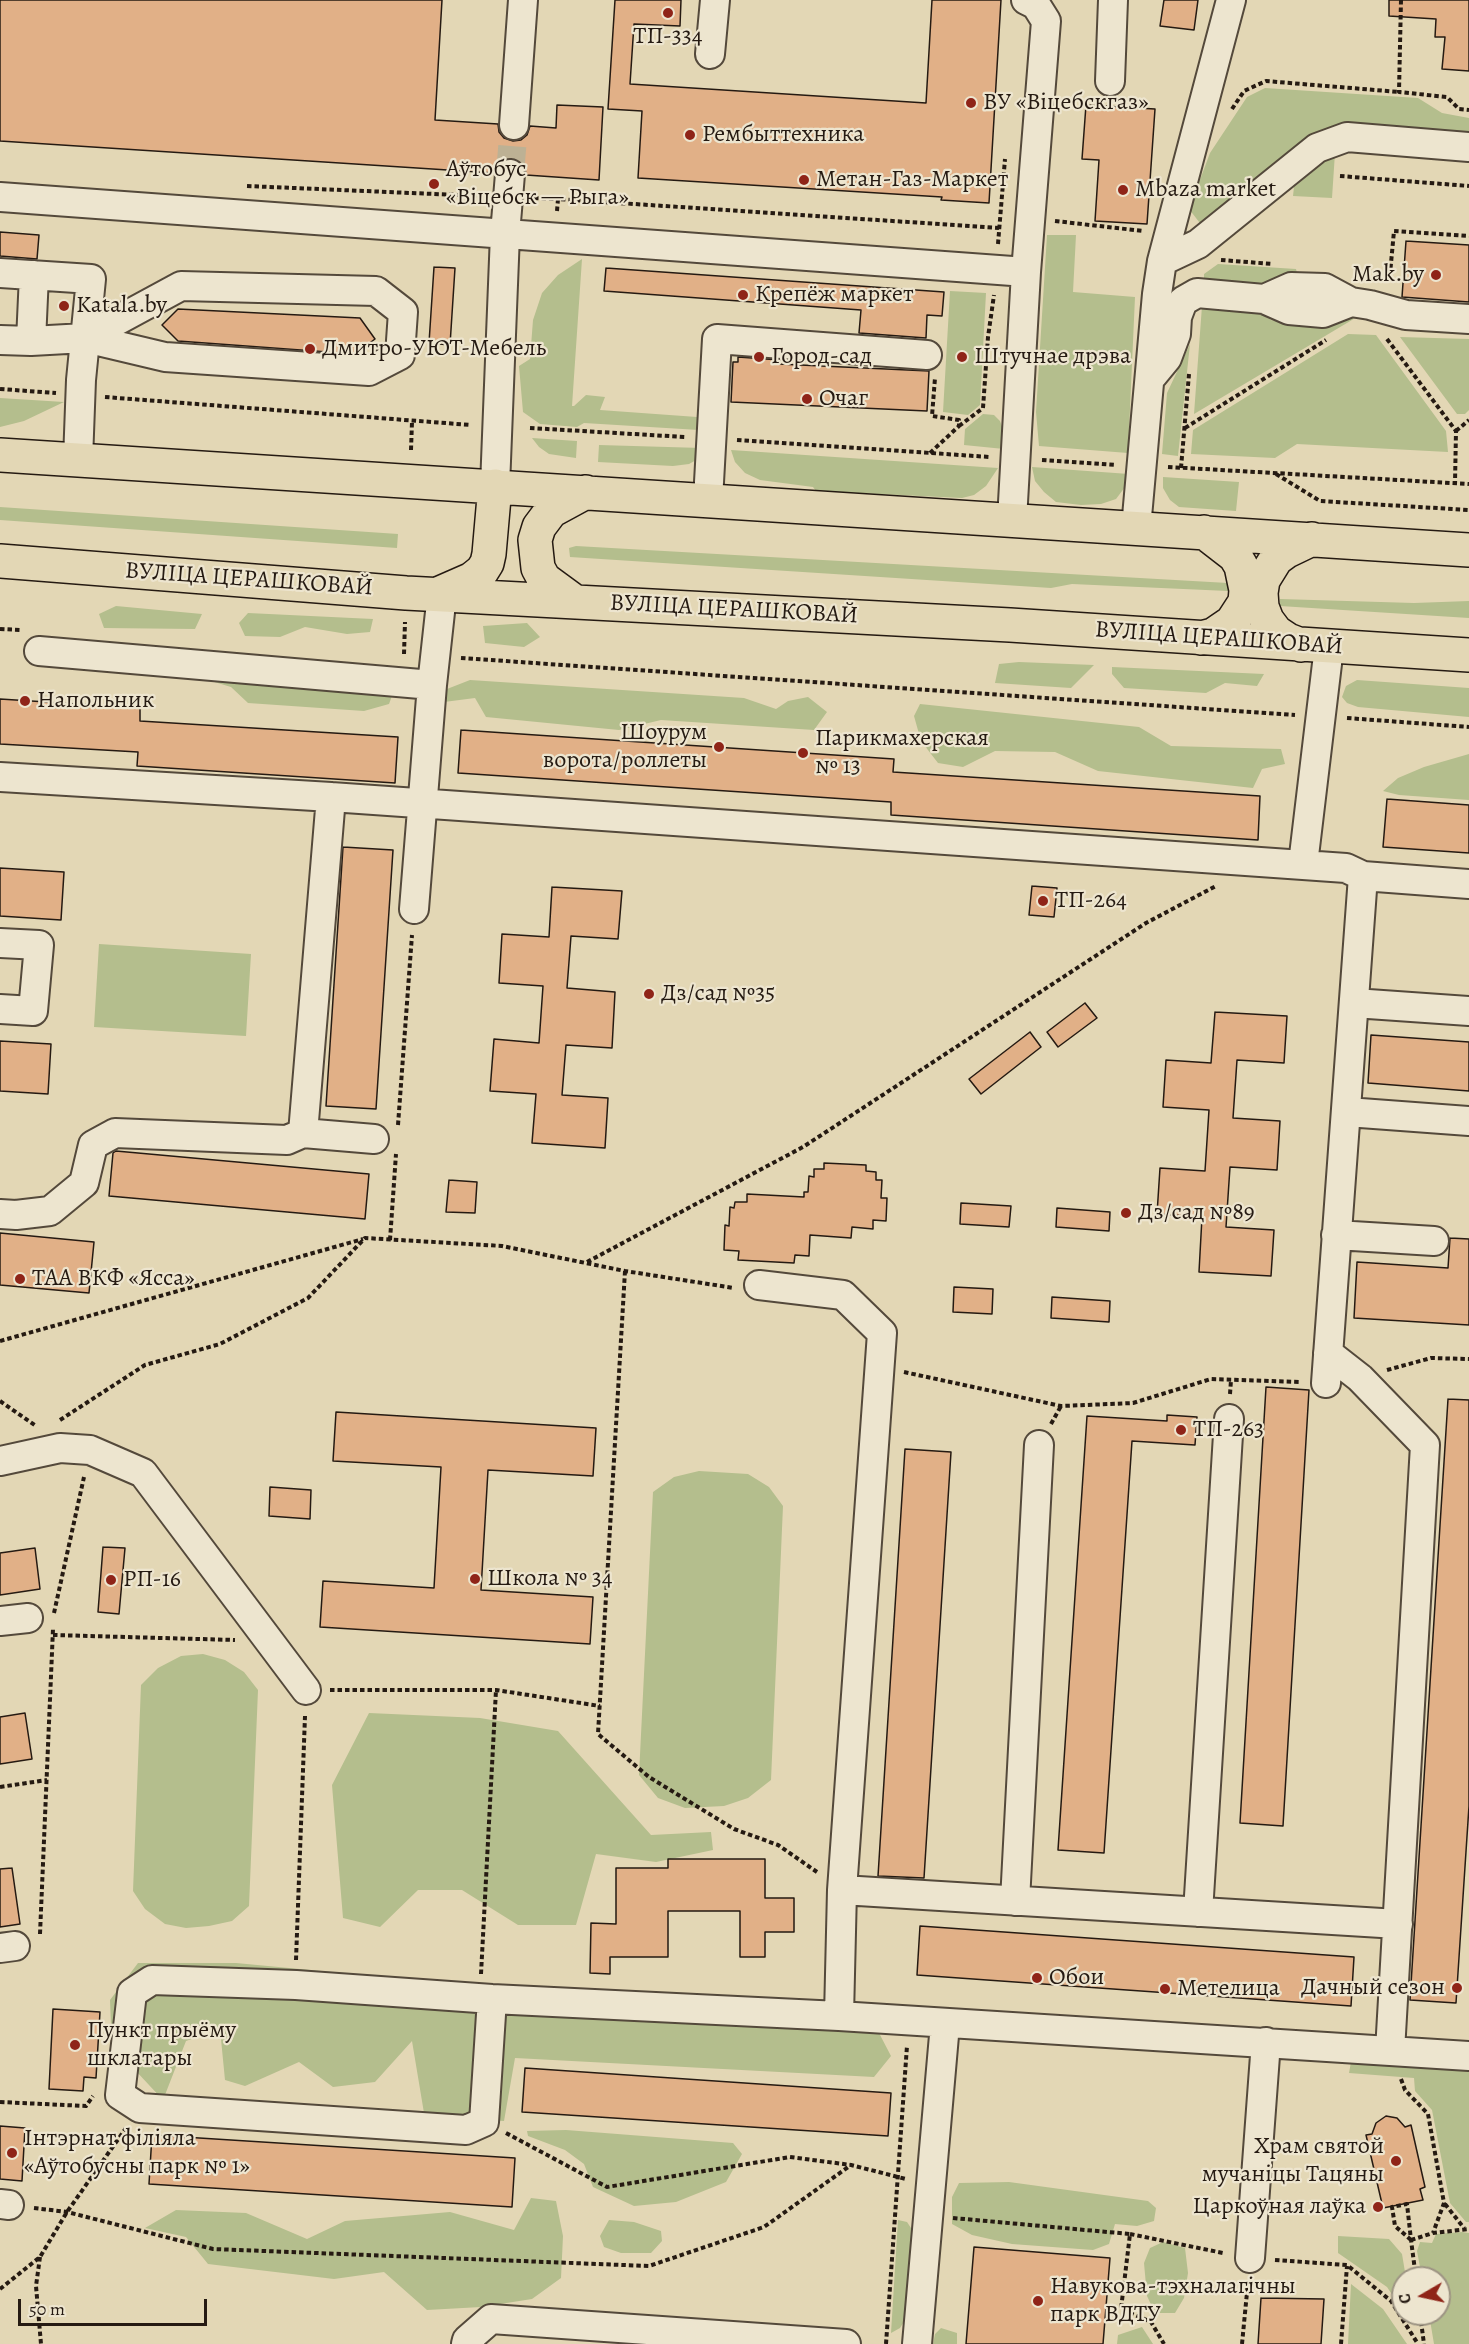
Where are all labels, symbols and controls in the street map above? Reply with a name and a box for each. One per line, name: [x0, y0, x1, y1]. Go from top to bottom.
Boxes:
marker: ТП-334: [661, 6, 675, 20]
place label: ТП-334: [633, 23, 703, 51]
place label: ВУ «Віцебскгаз»: [983, 89, 1148, 117]
marker: ВУ «Віцебскгаз»: [964, 96, 978, 110]
place label: Рембыттехника: [702, 121, 864, 149]
marker: Рембыттехника: [683, 128, 697, 142]
place label: Аўтобус «Віцебск — Рыга»: [446, 156, 629, 212]
place label: Метан-Газ-Маркет: [816, 166, 1008, 194]
marker: Метан-Газ-Маркет: [797, 173, 811, 187]
place label: Mbaza market: [1135, 176, 1276, 204]
marker: Аўтобус «Віцебск — Рыга»: [427, 177, 441, 191]
marker: Mbaza market: [1116, 183, 1130, 197]
place label: Mak.by: [1352, 261, 1424, 289]
marker: Mak.by: [1429, 268, 1443, 282]
place label: Крепёж маркет: [755, 281, 914, 309]
marker: Крепёж маркет: [736, 288, 750, 302]
place label: Katala.by: [76, 292, 167, 320]
marker: Katala.by: [57, 299, 71, 313]
place label: Дмитро-УЮТ-Мебель: [322, 335, 546, 363]
marker: Дмитро-УЮТ-Мебель: [303, 342, 317, 356]
place label: Город-сад: [771, 343, 872, 371]
place label: Штучнае дрэва: [974, 343, 1131, 371]
marker: Город-сад: [752, 350, 766, 364]
marker: Штучнае дрэва: [955, 350, 969, 364]
place label: Очаг: [819, 385, 868, 413]
marker: Очаг: [800, 392, 814, 406]
street label: ВУЛІЦА ЦЕРАШКОВАЙ: [124, 557, 374, 603]
street label: ВУЛІЦА ЦЕРАШКОВАЙ: [609, 589, 859, 631]
street label: ВУЛІЦА ЦЕРАШКОВАЙ: [1094, 616, 1344, 662]
place label: Напольник: [37, 687, 154, 715]
marker: Напольник: [18, 694, 32, 708]
place label: Шоурум ворота/роллеты: [543, 719, 707, 775]
place label: Парикмахерская № 13: [815, 725, 989, 781]
marker: Шоурум ворота/роллеты: [712, 740, 726, 754]
marker: Парикмахерская № 13: [796, 746, 810, 760]
place label: ТП-264: [1055, 887, 1127, 915]
marker: ТП-264: [1036, 894, 1050, 908]
place label: Дз/сад №35: [661, 980, 775, 1008]
marker: Дз/сад №35: [642, 987, 656, 1001]
place label: Дз/сад №89: [1138, 1199, 1255, 1227]
marker: Дз/сад №89: [1119, 1206, 1133, 1220]
place label: ТАА ВКФ «Ясса»: [32, 1265, 195, 1293]
marker: ТАА ВКФ «Ясса»: [13, 1272, 27, 1286]
place label: ТП-263: [1193, 1416, 1264, 1444]
marker: ТП-263: [1174, 1423, 1188, 1437]
place label: Школа № 34: [487, 1565, 613, 1593]
place label: РП-16: [123, 1566, 181, 1594]
marker: Школа № 34: [468, 1572, 482, 1586]
marker: РП-16: [104, 1573, 118, 1587]
place label: Обои: [1049, 1964, 1104, 1992]
marker: Обои: [1030, 1971, 1044, 1985]
place label: Дачный сезон: [1301, 1974, 1445, 2002]
place label: Метелица: [1177, 1975, 1280, 2003]
marker: Дачный сезон: [1450, 1981, 1464, 1995]
marker: Метелица: [1158, 1982, 1172, 1996]
place label: Пункт прыёму шклатары: [87, 2017, 236, 2073]
marker: Пункт прыёму шклатары: [68, 2038, 82, 2052]
place label: Інтэрнат філіяла «Аўтобусны парк № 1»: [24, 2125, 250, 2181]
place label: Храм святой мучаніцы Тацяны: [1202, 2133, 1384, 2189]
marker: Інтэрнат філіяла «Аўтобусны парк № 1»: [5, 2146, 19, 2160]
marker: Храм святой мучаніцы Тацяны: [1389, 2154, 1403, 2168]
place label: Царкоўная лаўка: [1193, 2193, 1366, 2221]
marker: Царкоўная лаўка: [1371, 2200, 1385, 2214]
north arrow: [1391, 2266, 1451, 2326]
place label: Навукова-тэхналагічны парк ВДТУ: [1050, 2273, 1296, 2329]
scale bar: [21, 2287, 210, 2325]
text: С: [1394, 2292, 1417, 2305]
marker: Навукова-тэхналагічны парк ВДТУ: [1031, 2294, 1045, 2308]
text: 50 m: [29, 2297, 65, 2321]

